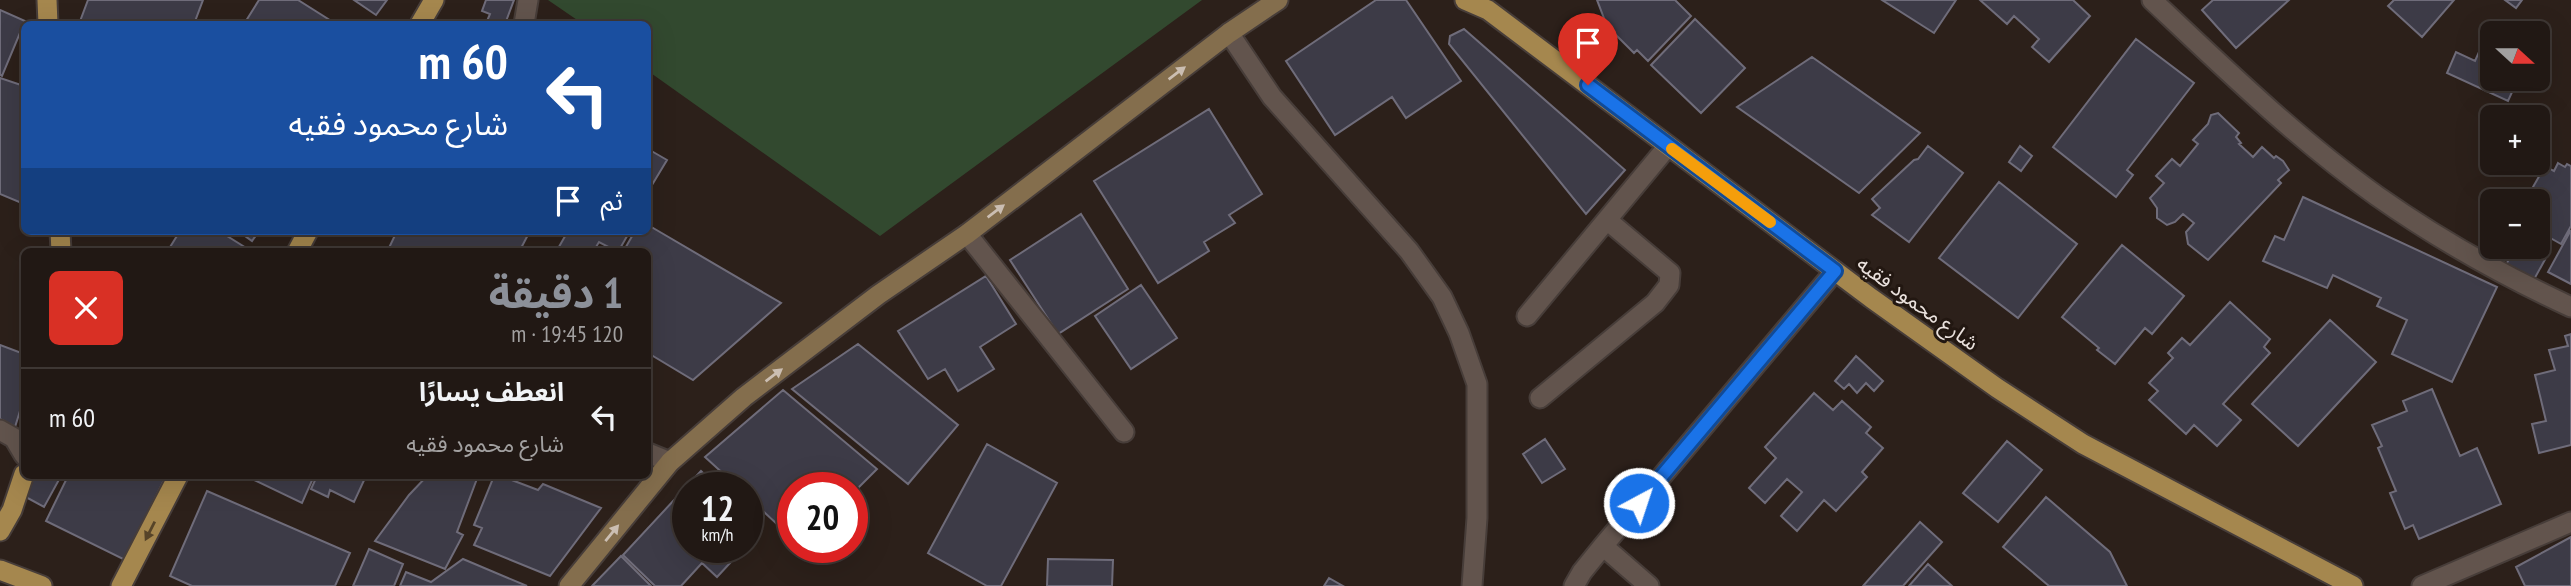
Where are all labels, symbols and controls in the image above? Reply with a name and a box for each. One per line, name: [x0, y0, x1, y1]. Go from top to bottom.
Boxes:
pin: [1558, 13, 1618, 85]
north arrow: [2480, 21, 2550, 91]
map controls: [2480, 21, 2550, 259]
icon: arrive: [1569, 24, 1607, 62]
text: 60 m: [419, 29, 508, 93]
icon: left: [532, 49, 623, 140]
one-way arrow: [1168, 66, 1186, 80]
text: شارع محمود فقيه: [288, 102, 508, 144]
button: +: [2480, 105, 2550, 175]
icon: arrive: [549, 182, 587, 220]
text: ثم: [601, 184, 623, 217]
button: −: [2480, 189, 2550, 259]
one-way arrow: [987, 203, 1005, 218]
street label: شارع محمود فقيه: [1851, 250, 1984, 358]
text: 1 دقيقة: [489, 265, 623, 320]
button: close: [49, 271, 123, 345]
text: 120 m · 19:45: [511, 319, 623, 348]
one-way arrow: [764, 367, 782, 382]
text: انعطف يسارًا: [419, 375, 564, 408]
icon: left: [585, 398, 623, 436]
text: 60 m: [49, 401, 95, 434]
text: شارع محمود فقيه: [406, 429, 564, 458]
position arrow: [1602, 466, 1676, 540]
speed limit sign: 20: [777, 472, 868, 563]
text: 12: [701, 485, 734, 531]
one-way arrow: [144, 521, 155, 541]
text: km/h: [702, 523, 733, 546]
one-way arrow: [604, 525, 619, 542]

